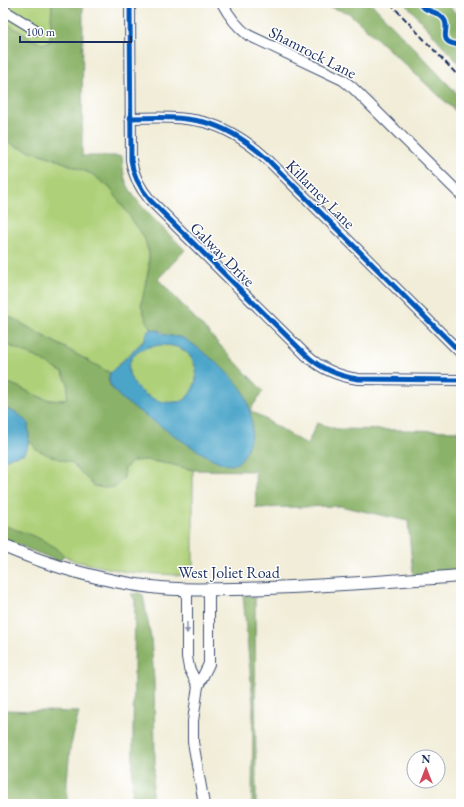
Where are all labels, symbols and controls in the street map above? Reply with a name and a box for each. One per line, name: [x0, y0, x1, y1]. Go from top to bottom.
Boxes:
scale bar: [20, 18, 131, 44]
street label: Shamrock Lane: [265, 21, 360, 83]
text: 100 m: [26, 24, 56, 40]
street label: Killarney Lane: [282, 155, 360, 233]
street label: Galway Drive: [186, 218, 259, 291]
street label: West Joliet Road: [178, 562, 281, 583]
one-way arrow: [184, 622, 190, 635]
north arrow: [406, 749, 446, 789]
text: N: [422, 752, 431, 766]

